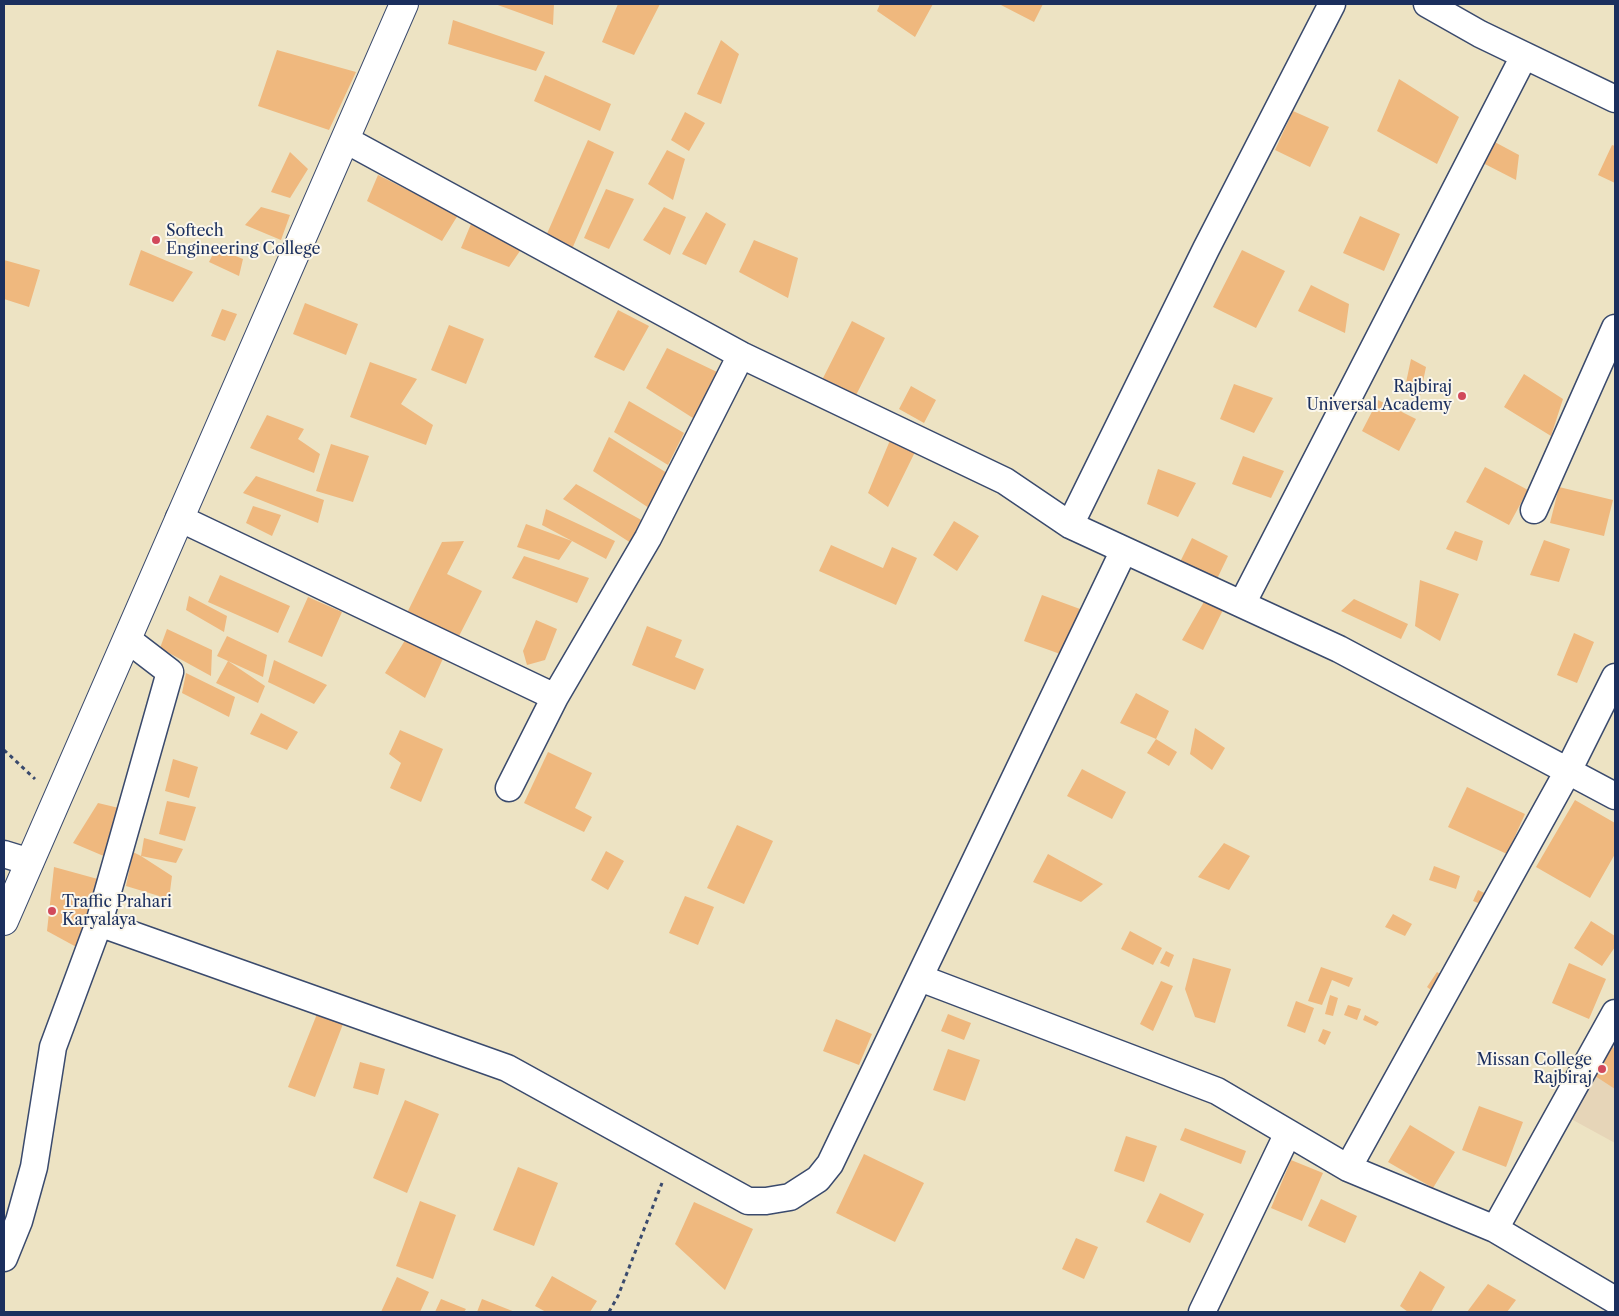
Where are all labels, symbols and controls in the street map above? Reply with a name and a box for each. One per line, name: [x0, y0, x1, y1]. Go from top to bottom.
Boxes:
place label: Softech Engineering College: [166, 221, 321, 259]
marker: Softech Engineering College: [150, 234, 162, 246]
place label: Rajbiraj Universal Academy: [1306, 377, 1452, 415]
marker: Rajbiraj Universal Academy: [1456, 390, 1468, 402]
place label: Traffic Prahari Karyalaya: [62, 892, 172, 930]
marker: Traffic Prahari Karyalaya: [46, 905, 58, 917]
place label: Missan College Rajbiraj: [1476, 1050, 1592, 1088]
marker: Missan College Rajbiraj: [1596, 1063, 1608, 1075]

